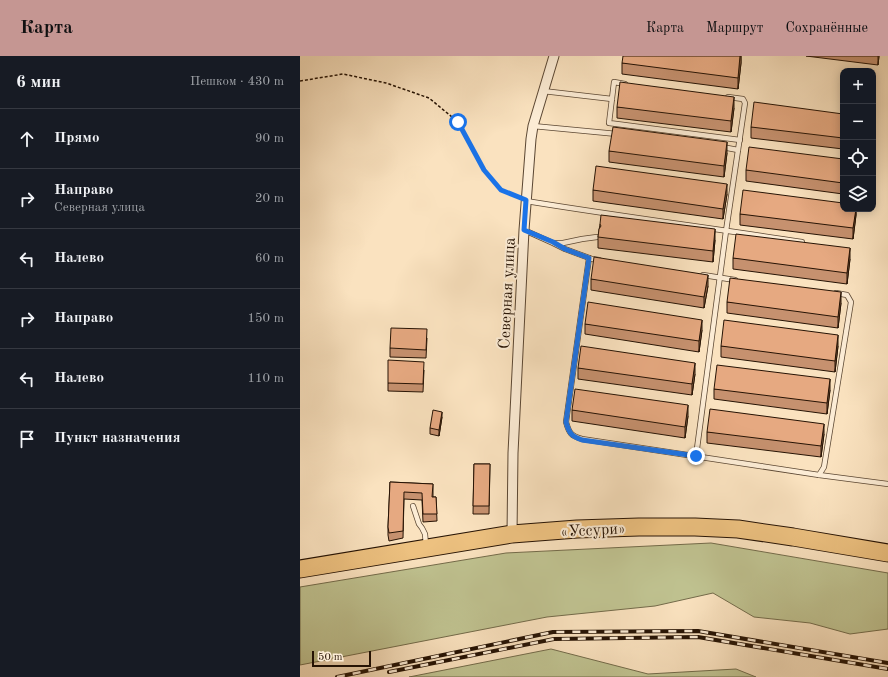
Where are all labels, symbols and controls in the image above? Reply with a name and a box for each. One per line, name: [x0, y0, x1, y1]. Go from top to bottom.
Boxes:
text: Карта: [20, 19, 73, 38]
text: Карта: [646, 21, 684, 35]
text: Маршрут: [706, 21, 763, 35]
text: Сохранённые: [785, 21, 868, 35]
map controls: [840, 68, 876, 212]
button: +: [840, 68, 876, 104]
text: 6 мин: [16, 74, 61, 91]
text: Пешком · 430 m: [190, 75, 284, 88]
button: −: [840, 104, 876, 140]
route start: [449, 113, 467, 131]
icon: ahead: [16, 128, 38, 150]
text: Прямо: [54, 131, 100, 146]
text: 90 m: [255, 132, 284, 145]
button: locate: [840, 140, 876, 176]
button: layers: [840, 176, 876, 212]
text: Направо: [54, 183, 113, 198]
icon: right: [16, 188, 38, 210]
text: 20 m: [255, 192, 284, 205]
text: Северная улица: [54, 201, 145, 214]
street label: Северная улица: [497, 237, 519, 349]
icon: left: [16, 248, 38, 270]
text: Налево: [54, 251, 104, 266]
text: 60 m: [255, 252, 284, 265]
icon: right: [16, 308, 38, 330]
text: Направо: [54, 311, 113, 326]
text: 150 m: [247, 312, 284, 325]
icon: left: [16, 368, 38, 390]
text: Налево: [54, 371, 104, 386]
text: 110 m: [247, 372, 284, 385]
icon: arrive: [16, 428, 38, 450]
text: Пункт назначения: [54, 431, 181, 446]
route end: [687, 447, 705, 465]
street label: «Уссури»: [560, 521, 626, 541]
scale bar: [312, 649, 371, 668]
text: 50 m: [318, 652, 343, 663]

